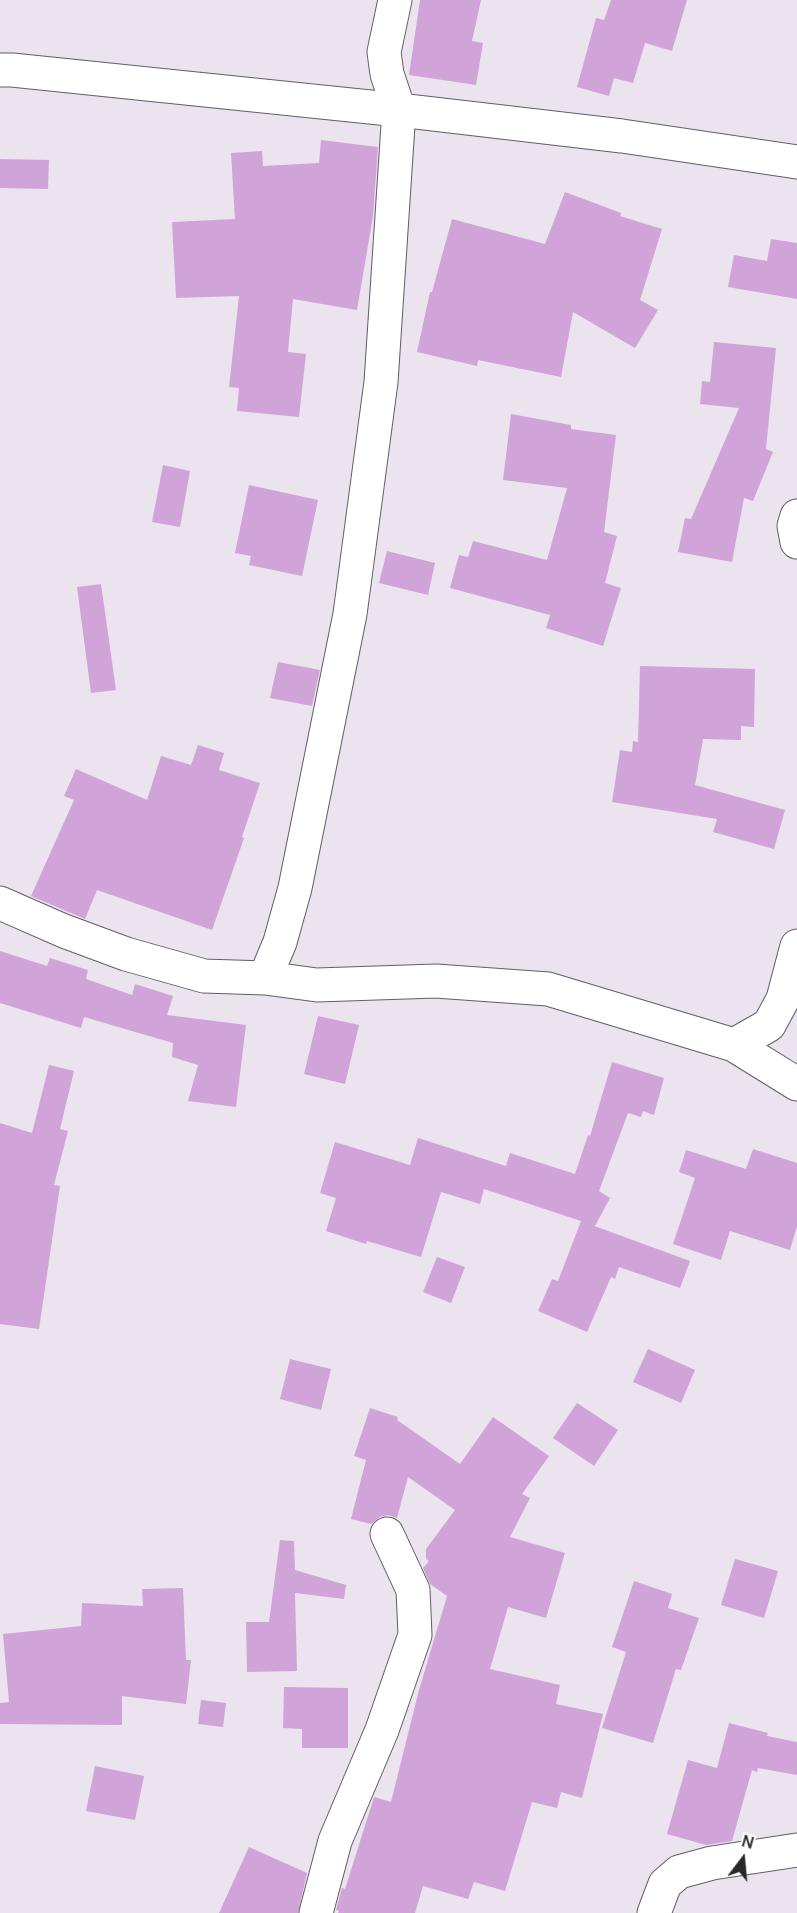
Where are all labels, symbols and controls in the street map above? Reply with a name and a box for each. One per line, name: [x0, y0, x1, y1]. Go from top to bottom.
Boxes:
north arrow: [713, 1829, 773, 1889]
text: N: [739, 1830, 757, 1854]

